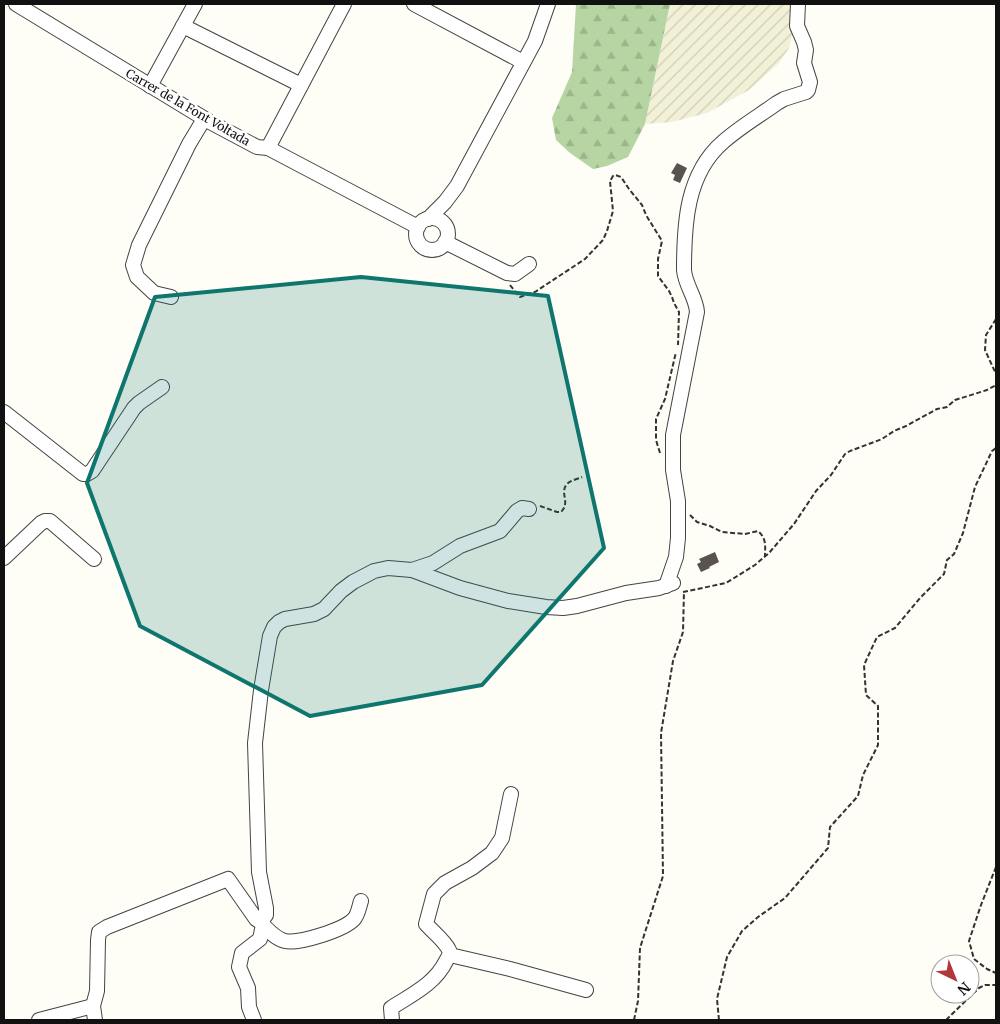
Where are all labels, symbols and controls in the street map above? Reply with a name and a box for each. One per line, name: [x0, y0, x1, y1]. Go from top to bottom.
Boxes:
street label: Carrer de la Font Voltada: [123, 65, 253, 149]
north arrow: [930, 954, 980, 1004]
text: N: [954, 978, 974, 999]

